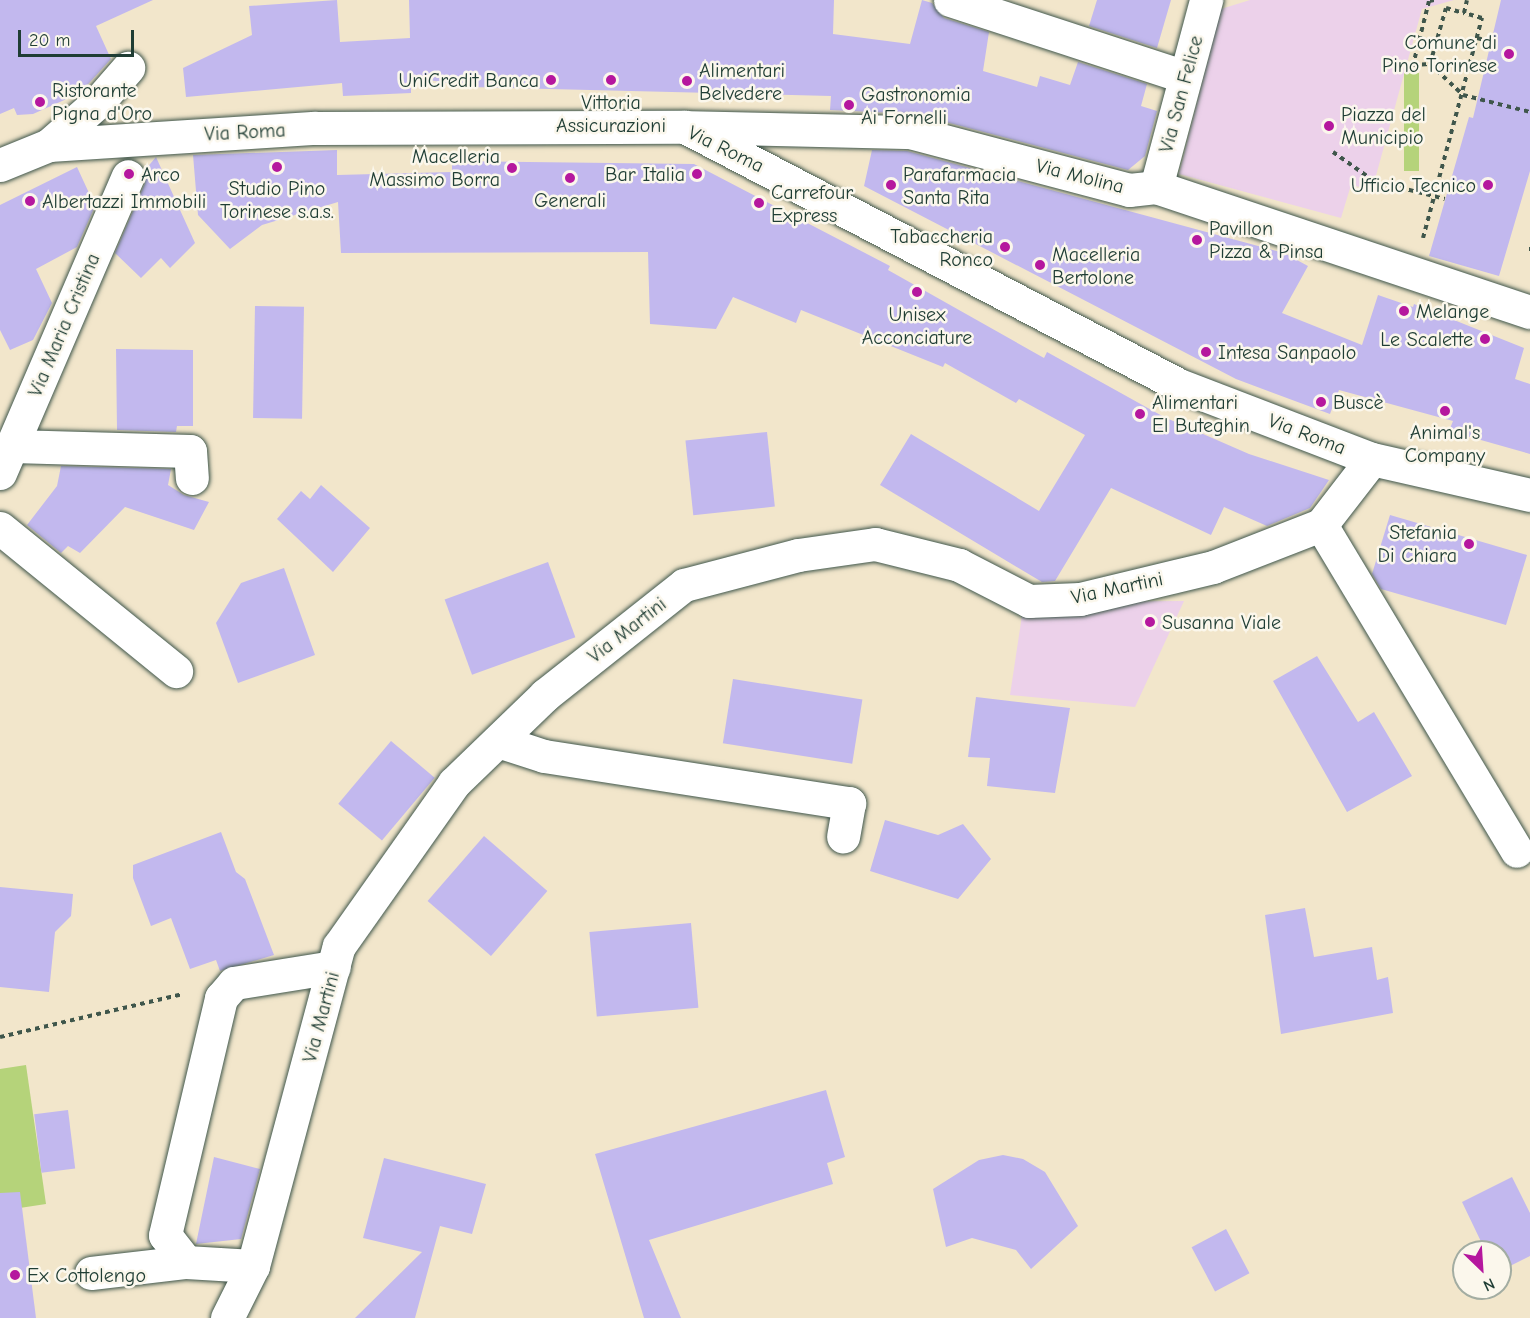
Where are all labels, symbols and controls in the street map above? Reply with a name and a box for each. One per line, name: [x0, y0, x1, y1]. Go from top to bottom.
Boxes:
scale bar: [21, 18, 136, 56]
text: 20 m: [29, 30, 70, 51]
place label: Comune di Pino Torinese: [1382, 30, 1497, 77]
street label: Via San Felice: [1154, 33, 1208, 155]
marker: Comune di Pino Torinese: [1502, 47, 1516, 61]
place label: Alimentari Belvedere: [699, 58, 785, 105]
place label: UniCredit Banca: [398, 68, 539, 92]
marker: UniCredit Banca: [544, 73, 558, 87]
marker: Vittoria Assicurazioni: [604, 73, 618, 87]
marker: Alimentari Belvedere: [680, 74, 694, 88]
place label: Ristorante Pigna d'Oro: [52, 78, 152, 125]
place label: Gastronomia Ai Fornelli: [861, 82, 971, 129]
place label: Vittoria Assicurazioni: [556, 90, 666, 137]
marker: Ristorante Pigna d'Oro: [33, 95, 47, 109]
marker: Gastronomia Ai Fornelli: [842, 98, 856, 112]
place label: Piazza del Municipio: [1341, 102, 1426, 149]
street label: Via Roma: [204, 118, 286, 146]
marker: Piazza del Municipio: [1322, 119, 1336, 133]
street label: Via Roma: [684, 120, 768, 178]
place label: Macelleria Massimo Borra: [369, 144, 500, 191]
street label: Via Molina: [1033, 153, 1127, 199]
marker: Studio Pino Torinese s.a.s.: [270, 160, 284, 174]
marker: Macelleria Massimo Borra: [505, 161, 519, 175]
place label: Arco: [141, 162, 180, 186]
place label: Bar Italia: [605, 162, 685, 186]
place label: Parafarmacia Santa Rita: [903, 162, 1016, 209]
marker: Arco: [122, 167, 136, 181]
marker: Bar Italia: [690, 167, 704, 181]
marker: Generali: [563, 171, 577, 185]
place label: Ufficio Tecnico: [1351, 173, 1476, 197]
place label: Studio Pino Torinese s.a.s.: [220, 176, 334, 223]
marker: Parafarmacia Santa Rita: [884, 178, 898, 192]
marker: Ufficio Tecnico: [1481, 178, 1495, 192]
place label: Carrefour Express: [771, 180, 853, 227]
place label: Generali: [534, 188, 606, 212]
place label: Albertazzi Immobili: [42, 189, 206, 213]
marker: Albertazzi Immobili: [23, 194, 37, 208]
marker: Carrefour Express: [752, 196, 766, 210]
place label: Pavillon Pizza & Pinsa: [1209, 216, 1324, 263]
place label: Tabaccheria Ronco: [890, 224, 993, 271]
marker: Pavillon Pizza & Pinsa: [1190, 233, 1204, 247]
marker: Tabaccheria Ronco: [998, 240, 1012, 254]
place label: Macelleria Bertolone: [1052, 242, 1140, 289]
street label: Via Maria Cristina: [23, 250, 105, 400]
marker: Macelleria Bertolone: [1033, 258, 1047, 272]
marker: Unisex Acconciature: [910, 285, 924, 299]
place label: Melange: [1416, 299, 1489, 323]
place label: Unisex Acconciature: [862, 302, 972, 349]
marker: Melange: [1397, 304, 1411, 318]
place label: Le Scalette: [1380, 327, 1473, 351]
marker: Le Scalette: [1478, 332, 1492, 346]
place label: Intesa Sanpaolo: [1218, 340, 1356, 364]
marker: Intesa Sanpaolo: [1199, 345, 1213, 359]
place label: Alimentari El Buteghin: [1152, 390, 1250, 437]
place label: Buscè: [1333, 390, 1384, 414]
marker: Buscè: [1314, 395, 1328, 409]
marker: Animal's Company: [1438, 404, 1452, 418]
marker: Alimentari El Buteghin: [1133, 407, 1147, 421]
street label: Via Roma: [1265, 408, 1349, 460]
place label: Animal's Company: [1405, 420, 1485, 467]
place label: Stefania Di Chiara: [1377, 520, 1457, 567]
marker: Stefania Di Chiara: [1462, 537, 1476, 551]
street label: Via Martini: [1069, 567, 1165, 609]
street label: Via Martini: [583, 592, 671, 668]
place label: Susanna Viale: [1162, 610, 1281, 634]
marker: Susanna Viale: [1143, 615, 1157, 629]
street label: Via Martini: [297, 969, 345, 1065]
north arrow: [1452, 1240, 1512, 1300]
place label: Ex Cottolengo: [27, 1263, 146, 1287]
marker: Ex Cottolengo: [8, 1268, 22, 1282]
text: N: [1480, 1274, 1497, 1295]

